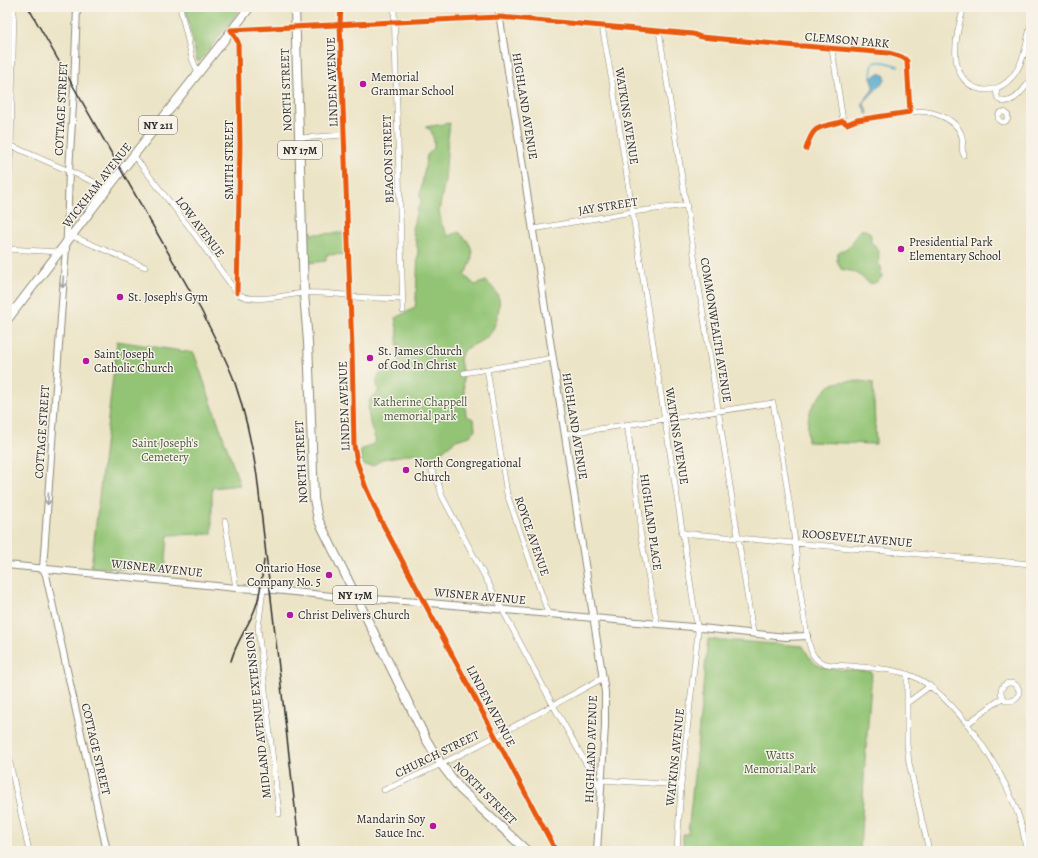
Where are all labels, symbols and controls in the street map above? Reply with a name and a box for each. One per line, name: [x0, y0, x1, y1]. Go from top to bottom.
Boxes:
street label: CLEMSON PARK: [804, 28, 890, 52]
street label: LINDEN AVENUE: [322, 37, 342, 127]
street label: NORTH STREET: [277, 48, 295, 132]
street label: HIGHLAND AVENUE: [509, 51, 541, 161]
street label: COTTAGE STREET: [51, 61, 71, 156]
street label: WATKINS AVENUE: [611, 65, 643, 166]
place label: Memorial Grammar School: [371, 69, 454, 99]
marker: Memorial Grammar School: [358, 79, 368, 89]
street label: BEACON STREET: [378, 114, 398, 204]
road number: NY 211: [139, 116, 177, 134]
street label: SMITH STREET: [221, 120, 237, 200]
street label: WICKHAM AVENUE: [58, 139, 135, 232]
road number: NY 17M: [278, 141, 322, 159]
street label: LOW AVENUE: [172, 193, 228, 261]
street label: JAY STREET: [577, 193, 639, 219]
place label: Presidential Park Elementary School: [909, 234, 1001, 264]
marker: Presidential Park Elementary School: [896, 244, 906, 254]
street label: COMMONWEALTH AVENUE: [697, 256, 735, 404]
one-way arrow: [60, 275, 67, 288]
place label: St. Joseph's Gym: [128, 289, 208, 305]
marker: St. Joseph's Gym: [115, 292, 125, 302]
place label: St. James Church of God In Christ: [378, 343, 463, 373]
place label: Saint Joseph Catholic Church: [94, 346, 174, 376]
marker: St. James Church of God In Christ: [365, 353, 375, 363]
marker: Saint Joseph Catholic Church: [81, 356, 91, 366]
street label: LINDEN AVENUE: [334, 361, 354, 451]
street label: HIGHLAND AVENUE: [559, 371, 591, 481]
street label: COTTAGE STREET: [31, 384, 53, 479]
street label: WATKINS AVENUE: [661, 385, 693, 486]
park label: Katherine Chappell memorial park: [373, 394, 467, 424]
street label: NORTH STREET: [291, 420, 311, 504]
park label: Saint Joseph's Cemetery: [132, 435, 198, 465]
place label: North Congregational Church: [414, 455, 521, 485]
marker: North Congregational Church: [401, 465, 411, 475]
street label: HIGHLAND PLACE: [636, 472, 666, 572]
one-way arrow: [44, 492, 51, 505]
street label: ROYCE AVENUE: [511, 494, 553, 578]
street label: ROOSEVELT AVENUE: [801, 525, 913, 551]
street label: WISNER AVENUE: [109, 555, 204, 581]
place label: Ontario Hose Company No. 5: [247, 560, 321, 590]
marker: Ontario Hose Company No. 5: [324, 570, 334, 580]
street label: WISNER AVENUE: [432, 584, 527, 608]
road number: NY 17M: [333, 586, 377, 604]
place label: Christ Delivers Church: [298, 607, 410, 623]
marker: Christ Delivers Church: [285, 610, 295, 620]
street label: MIDLAND AVENUE EXTENSION: [241, 630, 275, 799]
street label: LINDEN AVENUE: [463, 662, 519, 750]
street label: HIGHLAND AVENUE: [581, 695, 601, 803]
street label: COTTAGE STREET: [78, 702, 114, 797]
street label: WATKINS AVENUE: [662, 707, 688, 808]
street label: CHURCH STREET: [392, 726, 482, 781]
park label: Watts Memorial Park: [744, 747, 816, 777]
street label: NORTH STREET: [450, 758, 520, 828]
place label: Mandarin Soy Sauce Inc.: [357, 811, 426, 841]
marker: Mandarin Soy Sauce Inc.: [428, 821, 438, 831]

